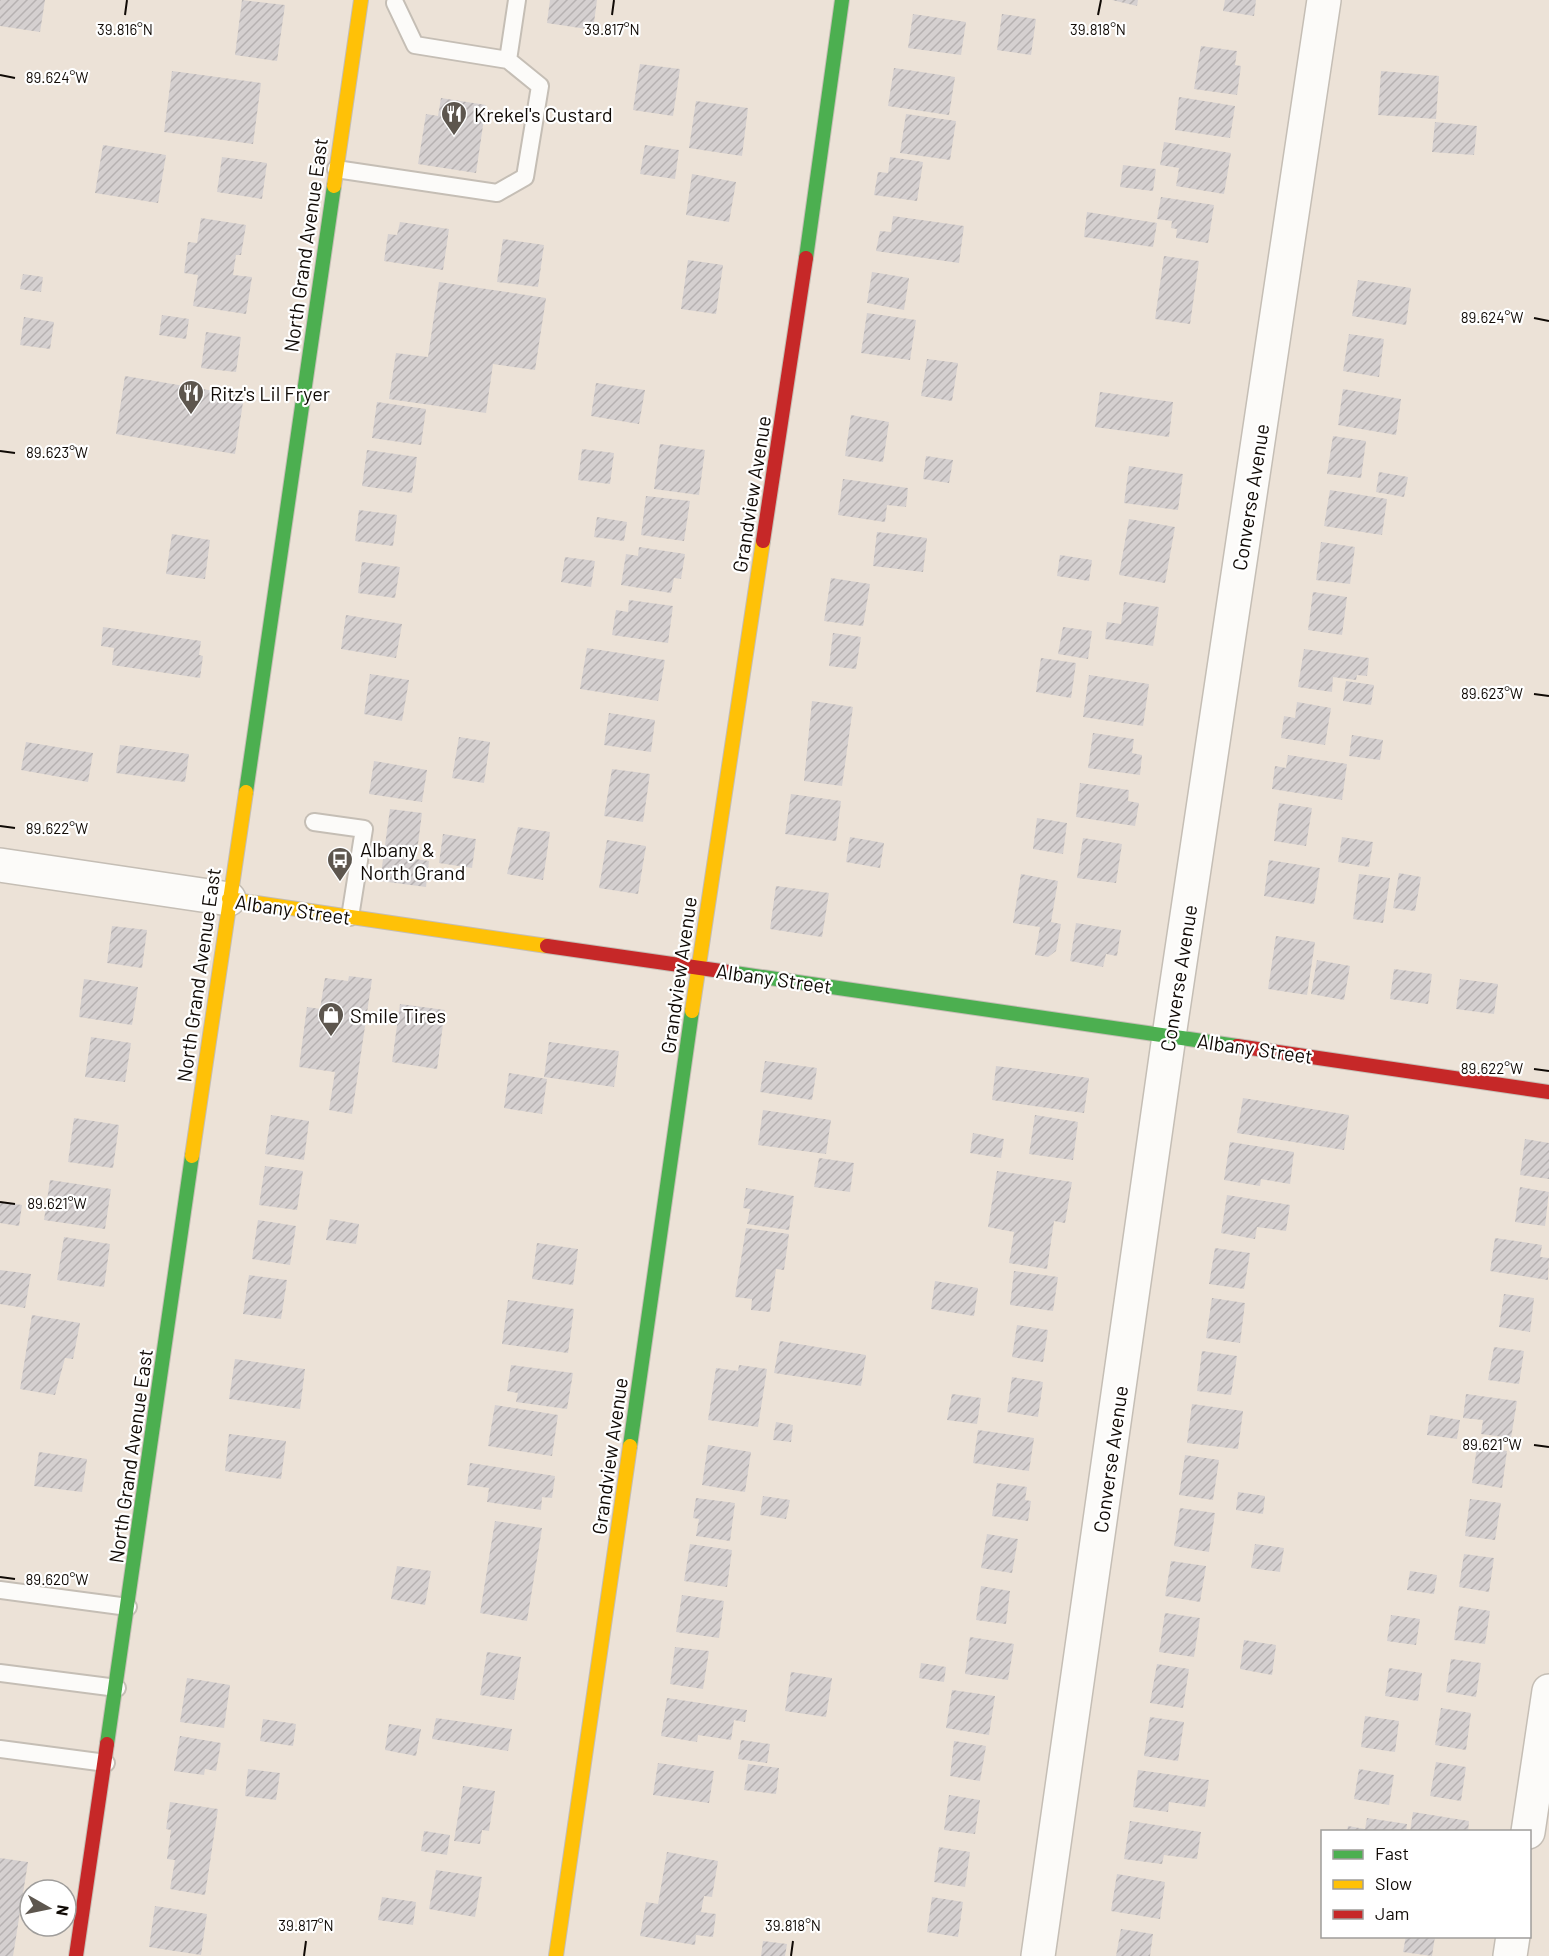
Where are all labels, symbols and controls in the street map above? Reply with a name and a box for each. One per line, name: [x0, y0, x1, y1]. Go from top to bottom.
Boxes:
text: 39.816°N: [97, 20, 153, 38]
text: 39.817°N: [584, 20, 640, 38]
text: 39.818°N: [1070, 20, 1126, 38]
text: 89.624°W: [26, 68, 88, 86]
restaurant icon: Krekel's Custard: [439, 99, 469, 137]
place label: Krekel's Custard: [474, 102, 613, 126]
street label: North Grand Avenue East: [278, 136, 332, 354]
text: 89.624°W: [1461, 308, 1523, 326]
restaurant icon: Ritz's Lil Fryer: [176, 378, 206, 416]
place label: Ritz's Lil Fryer: [210, 381, 330, 405]
street label: Grandview Avenue: [727, 414, 775, 574]
street label: Converse Avenue: [1227, 422, 1273, 572]
text: 89.623°W: [26, 443, 88, 461]
text: 89.623°W: [1461, 684, 1523, 702]
text: 89.622°W: [26, 819, 88, 837]
place label: Albany & North Grand: [360, 837, 465, 884]
bus stop icon: Albany & North Grand: [325, 845, 355, 883]
street label: North Grand Avenue East: [171, 866, 225, 1084]
street label: Albany Street: [234, 889, 352, 929]
street label: Grandview Avenue: [655, 895, 701, 1055]
street label: Converse Avenue: [1155, 903, 1201, 1053]
street label: Albany Street: [715, 958, 833, 998]
shop icon: Smile Tires: [316, 1000, 346, 1038]
place label: Smile Tires: [350, 1003, 446, 1027]
street label: Albany Street: [1196, 1028, 1314, 1068]
text: 89.622°W: [1461, 1059, 1523, 1077]
text: 89.621°W: [27, 1194, 87, 1212]
street label: North Grand Avenue East: [103, 1347, 157, 1565]
street label: Grandview Avenue: [586, 1376, 632, 1536]
street label: Converse Avenue: [1088, 1384, 1132, 1534]
text: 89.621°W: [1462, 1435, 1522, 1453]
text: 89.620°W: [26, 1570, 88, 1588]
legend: [1321, 1830, 1531, 1938]
text: Fast: [1375, 1842, 1409, 1864]
text: Slow: [1375, 1872, 1412, 1894]
north arrow: [18, 1878, 78, 1938]
text: Jam: [1375, 1902, 1409, 1924]
text: N: [53, 1904, 74, 1917]
text: 39.817°N: [278, 1916, 334, 1934]
text: 39.818°N: [765, 1916, 821, 1934]

